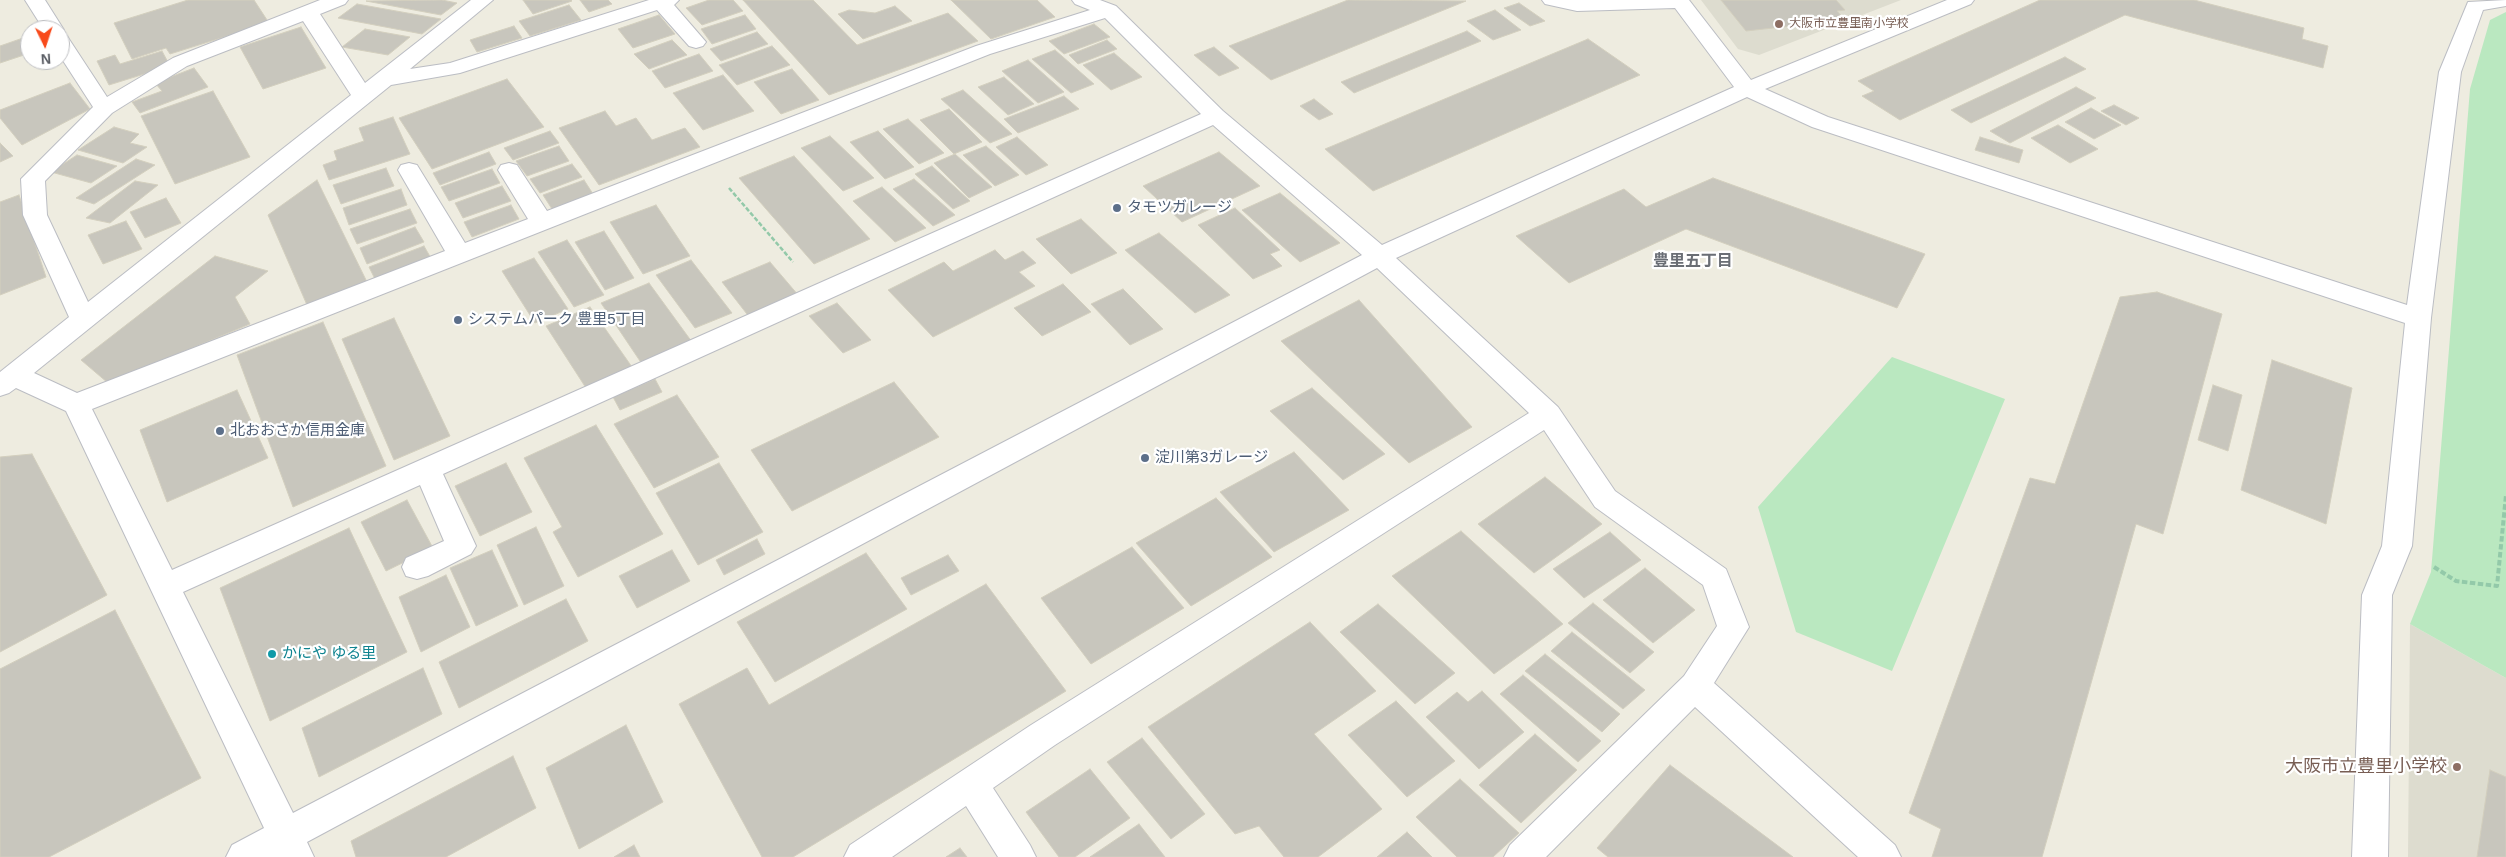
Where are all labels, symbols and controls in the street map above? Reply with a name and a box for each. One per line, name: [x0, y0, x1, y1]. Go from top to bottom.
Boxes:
place label: 大阪市立豊里南小学校: [1789, 17, 1909, 31]
marker: 大阪市立豊里南小学校: [1773, 18, 1785, 30]
north arrow: [20, 20, 70, 70]
text: N: [40, 51, 52, 67]
place label: タモツガレージ: [1127, 199, 1232, 217]
marker: タモツガレージ: [1111, 202, 1123, 214]
district label: 豊里五丁目: [1653, 252, 1733, 272]
place label: システムパーク 豊里5丁目: [468, 311, 646, 329]
marker: システムパーク 豊里5丁目: [452, 314, 464, 326]
place label: 北おおさか信用金庫: [230, 422, 365, 440]
marker: 北おおさか信用金庫: [214, 425, 226, 437]
place label: 淀川第3ガレージ: [1155, 449, 1268, 467]
marker: 淀川第3ガレージ: [1139, 452, 1151, 464]
place label: かにや ゆる里: [282, 645, 376, 663]
marker: かにや ゆる里: [266, 648, 278, 660]
place label: 大阪市立豊里小学校: [2285, 756, 2447, 778]
marker: 大阪市立豊里小学校: [2451, 761, 2463, 773]

